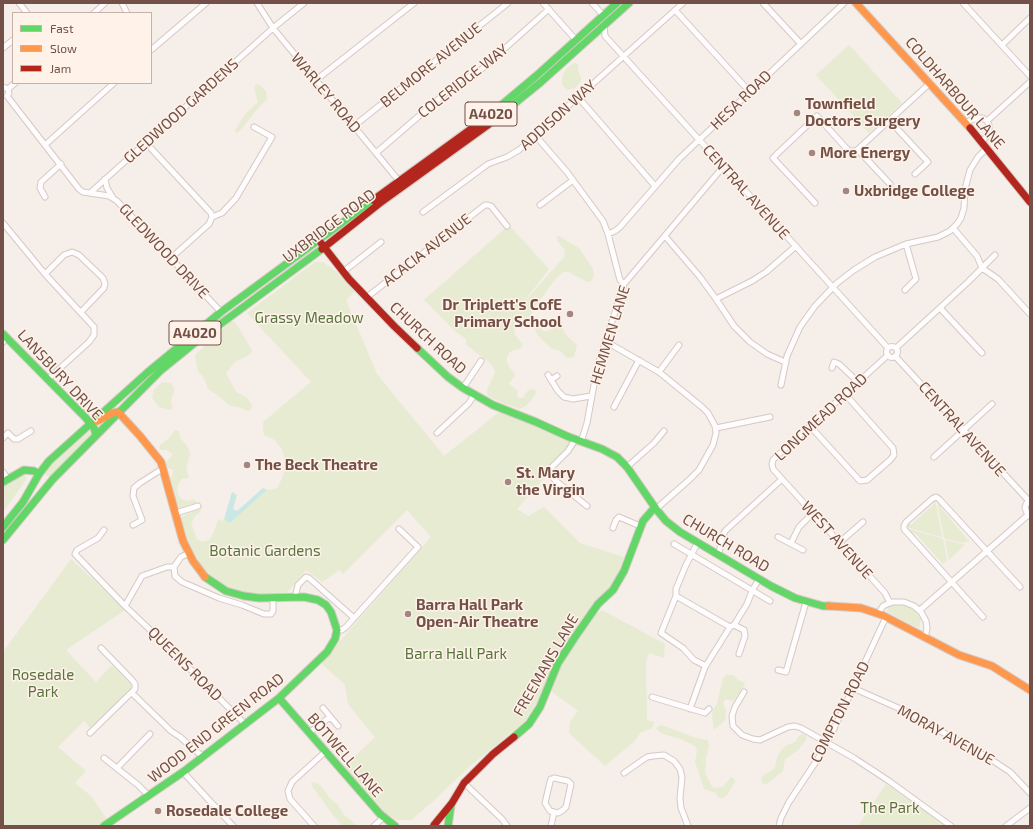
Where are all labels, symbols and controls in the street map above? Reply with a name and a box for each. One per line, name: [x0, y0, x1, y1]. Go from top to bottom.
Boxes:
legend: [12, 12, 152, 84]
street label: BELMORE AVENUE: [377, 19, 485, 111]
text: Fast: [50, 21, 73, 35]
street label: COLDHARBOUR LANE: [901, 33, 1009, 153]
street label: COLERIDGE WAY: [414, 40, 512, 122]
text: Slow: [50, 41, 77, 55]
street label: WARLEY ROAD: [287, 49, 365, 137]
street label: GLEDWOOD GARDENS: [120, 55, 242, 167]
text: Jam: [50, 61, 71, 75]
street label: HESA ROAD: [707, 66, 775, 134]
street label: ADDISON WAY: [516, 76, 600, 154]
place label: Townfield Doctors Surgery: [805, 95, 920, 130]
road number: A4020: [465, 102, 517, 126]
marker: Townfield Doctors Surgery: [792, 108, 802, 118]
street label: CENTRAL AVENUE: [699, 141, 793, 243]
place label: More Energy: [820, 144, 910, 162]
marker: More Energy: [807, 148, 817, 158]
place label: Uxbridge College: [854, 182, 975, 200]
street label: UXBRIDGE ROAD: [279, 185, 379, 267]
marker: Uxbridge College: [841, 186, 851, 196]
street label: GLEDWOOD DRIVE: [115, 200, 213, 302]
street label: ACACIA AVENUE: [379, 210, 475, 290]
street label: HEMMEN LANE: [586, 283, 634, 387]
place label: Dr Triplett's CofE Primary School: [442, 296, 562, 331]
street label: CHURCH ROAD: [386, 298, 470, 378]
park label: Grassy Meadow: [254, 309, 364, 327]
marker: Dr Triplett's CofE Primary School: [565, 309, 575, 319]
road number: A4020: [169, 321, 221, 345]
street label: LANSBURY DRIVE: [14, 326, 106, 424]
street label: LONGMEAD ROAD: [771, 369, 871, 465]
street label: CENTRAL AVENUE: [915, 378, 1009, 480]
place label: The Beck Theatre: [255, 456, 378, 474]
marker: The Beck Theatre: [242, 460, 252, 470]
place label: St. Mary the Virgin: [516, 464, 585, 499]
marker: St. Mary the Virgin: [503, 477, 513, 487]
street label: WEST AVENUE: [797, 497, 877, 583]
street label: CHURCH ROAD: [679, 510, 773, 576]
park label: Botanic Gardens: [209, 542, 321, 560]
place label: Barra Hall Park Open-Air Theatre: [416, 596, 539, 631]
marker: Barra Hall Park Open-Air Theatre: [403, 609, 413, 619]
street label: FREEMANS LANE: [509, 611, 583, 719]
street label: QUEENS ROAD: [144, 623, 226, 705]
park label: Barra Hall Park: [405, 645, 507, 663]
street label: COMPTON ROAD: [807, 658, 873, 766]
park label: Rosedale Park: [12, 666, 74, 701]
street label: WOOD END GREEN ROAD: [144, 669, 288, 787]
street label: MORAY AVENUE: [894, 701, 998, 769]
street label: BOTWELL LANE: [304, 709, 386, 801]
park label: The Park: [860, 799, 920, 817]
place label: Rosedale College: [166, 802, 288, 820]
marker: Rosedale College: [153, 806, 163, 816]

